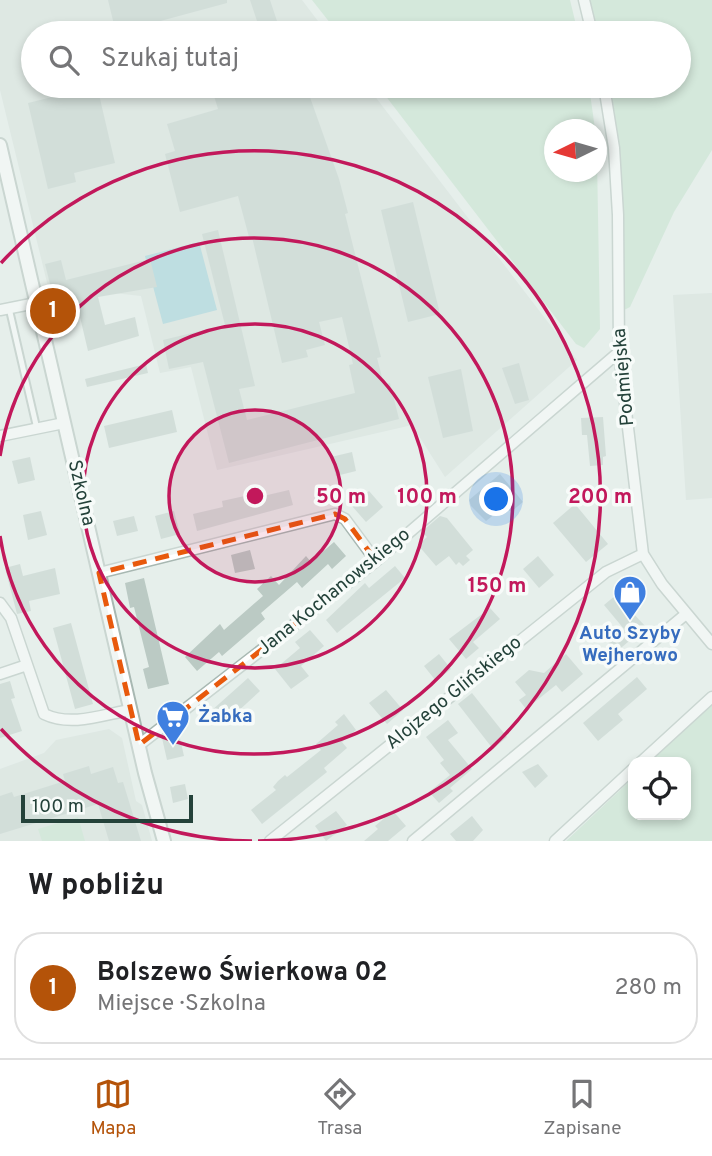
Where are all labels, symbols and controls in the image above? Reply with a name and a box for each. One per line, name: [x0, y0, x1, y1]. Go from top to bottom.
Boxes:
search box: [21, 21, 691, 98]
icon: search: [45, 41, 83, 79]
text: Szukaj tutaj: [101, 43, 239, 76]
north arrow: [544, 119, 607, 182]
pin: 1: [30, 285, 76, 337]
street label: Podmiejska: [608, 327, 640, 427]
street label: Szkolna: [62, 458, 100, 528]
your location: [479, 482, 513, 516]
centre of rings: [243, 484, 267, 508]
text: 50 m: [316, 484, 366, 511]
text: 100 m: [397, 484, 457, 511]
text: 200 m: [568, 484, 632, 511]
street label: Jana Kochanowskiego: [253, 523, 415, 661]
text: 150 m: [468, 573, 526, 600]
shop icon: Auto Szyby Wejherowo: [611, 573, 649, 622]
place label: Auto Szyby Wejherowo: [579, 622, 681, 668]
street label: Alojzego Glińskiego: [381, 631, 527, 755]
supermarket icon: Żabka: [154, 698, 192, 747]
place label: Żabka: [198, 704, 253, 729]
map controls: [628, 757, 691, 820]
button: locate: [628, 757, 691, 820]
scale bar: [21, 792, 192, 824]
text: 100 m: [32, 795, 84, 819]
text: W pobliżu: [28, 868, 164, 905]
text: Bolszewo Świerkowa 02: [97, 957, 387, 990]
text: 1: [48, 974, 58, 1003]
text: 280 m: [614, 974, 682, 1003]
text: Miejsce · Szkolna: [97, 990, 266, 1019]
tab: Mapa: [90, 1075, 136, 1141]
tab: Trasa: [317, 1075, 362, 1141]
tab: Zapisane: [543, 1075, 622, 1141]

